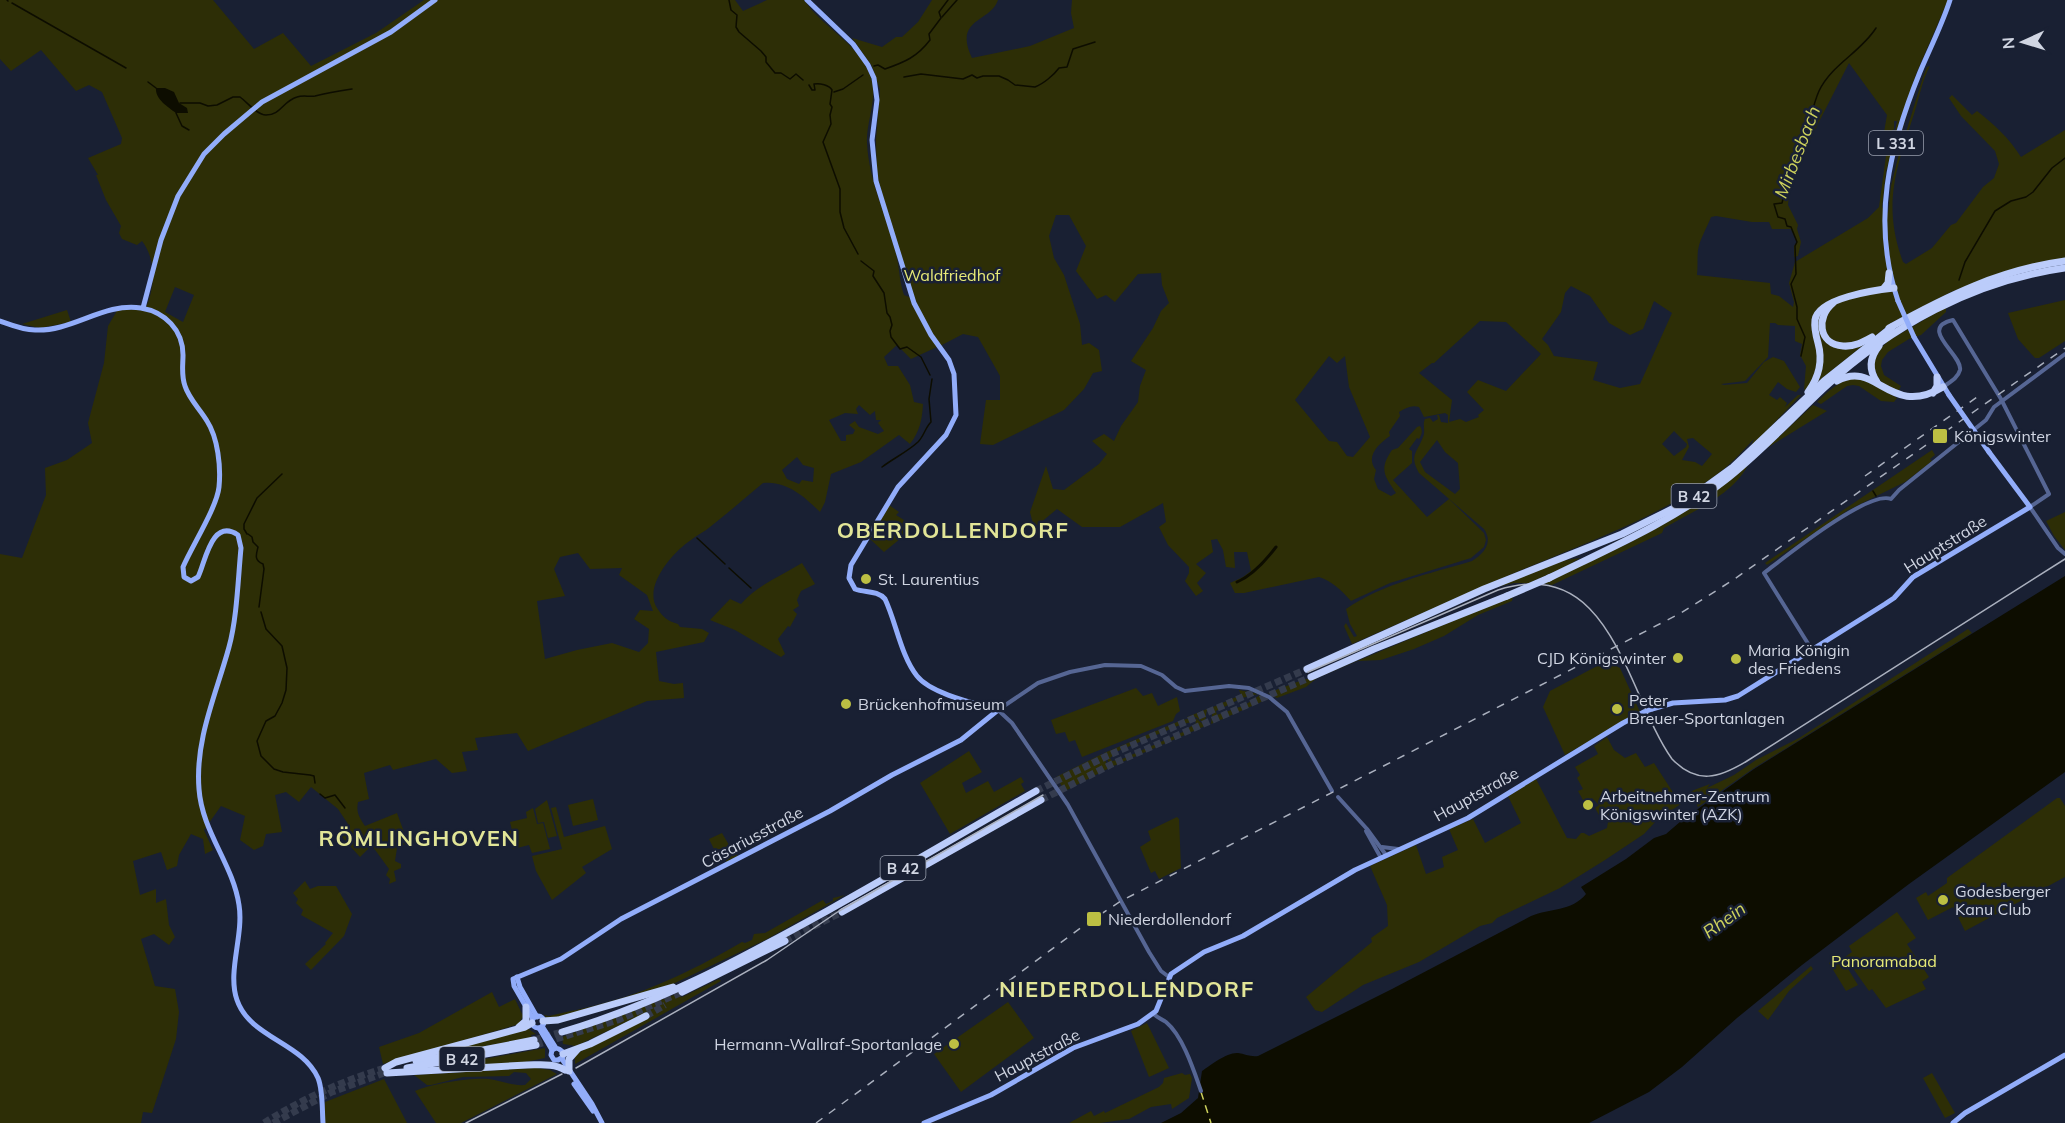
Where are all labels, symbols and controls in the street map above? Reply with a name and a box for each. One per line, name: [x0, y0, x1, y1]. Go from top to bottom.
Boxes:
north arrow: [1993, 12, 2053, 72]
text: N: [1998, 36, 2018, 50]
water label: Mirbesbach: [1769, 103, 1825, 201]
road number: L 331: [1869, 131, 1923, 155]
park label: Waldfriedhof: [903, 265, 1001, 285]
place label: Königswinter: [1954, 426, 2051, 446]
marker: Königswinter: [1931, 427, 1949, 445]
road number: B 42: [1672, 484, 1716, 508]
street label: Hauptstraße: [1900, 511, 1990, 577]
district label: OBERDOLLENDORF: [837, 516, 1069, 544]
place label: St. Laurentius: [878, 569, 980, 589]
marker: St. Laurentius: [859, 572, 873, 586]
place label: Maria Königin des Friedens: [1748, 640, 1850, 678]
place label: CJD Königswinter: [1537, 648, 1666, 668]
marker: CJD Königswinter: [1671, 651, 1685, 665]
marker: Maria Königin des Friedens: [1729, 652, 1743, 666]
place label: Peter Breuer-Sportanlagen: [1629, 690, 1785, 728]
place label: Brückenhofmuseum: [858, 694, 1005, 714]
marker: Brückenhofmuseum: [839, 697, 853, 711]
marker: Peter Breuer-Sportanlagen: [1610, 702, 1624, 716]
street label: Hauptstraße: [1430, 763, 1522, 825]
place label: Arbeitnehmer-Zentrum Königswinter (AZK): [1600, 786, 1770, 824]
marker: Arbeitnehmer-Zentrum Königswinter (AZK): [1581, 798, 1595, 812]
street label: Cäsariusstraße: [698, 802, 806, 872]
district label: RÖMLINGHOVEN: [319, 824, 519, 852]
road number: B 42: [880, 856, 926, 880]
place label: Godesberger Kanu Club: [1955, 881, 2050, 919]
marker: Godesberger Kanu Club: [1936, 893, 1950, 907]
water label: Rhein: [1698, 897, 1750, 943]
place label: Niederdollendorf: [1108, 909, 1232, 929]
marker: Niederdollendorf: [1085, 910, 1103, 928]
park label: Panoramabad: [1831, 951, 1937, 971]
district label: NIEDERDOLLENDORF: [999, 975, 1255, 1003]
street label: Hauptstraße: [991, 1024, 1083, 1086]
place label: Hermann-Wallraf-Sportanlage: [714, 1034, 942, 1054]
marker: Hermann-Wallraf-Sportanlage: [947, 1037, 961, 1051]
road number: B 42: [440, 1047, 484, 1071]

